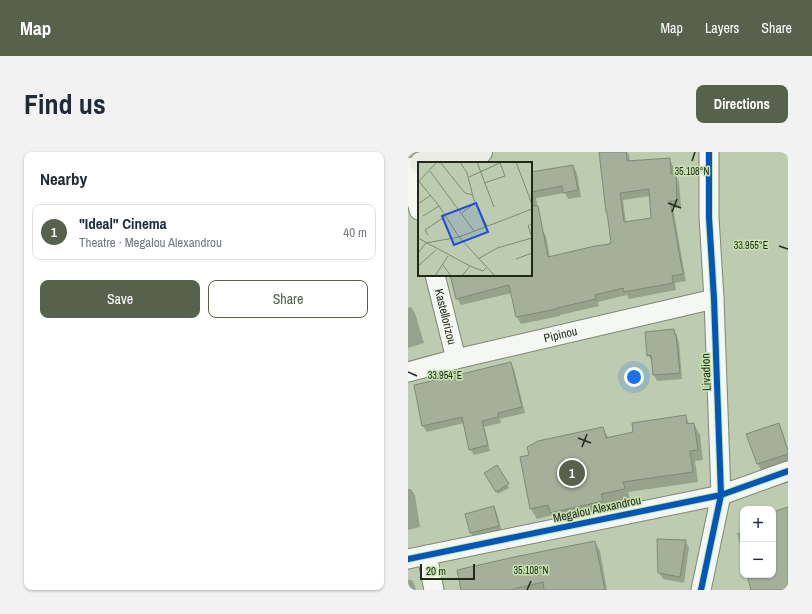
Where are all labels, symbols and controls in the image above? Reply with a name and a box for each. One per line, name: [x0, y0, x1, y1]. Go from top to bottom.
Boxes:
text: Map: [20, 15, 51, 41]
text: Map: [661, 19, 683, 37]
text: Layers: [705, 19, 739, 37]
text: Share: [761, 19, 792, 37]
text: Find us: [24, 85, 106, 123]
button: Directions: [696, 85, 788, 123]
inset map: [418, 162, 532, 276]
text: 35.108°N: [675, 165, 710, 178]
text: Nearby: [40, 167, 87, 190]
text: "Ideal" Cinema: [79, 213, 167, 234]
text: 1: [51, 224, 57, 241]
text: 40 m: [343, 224, 367, 241]
text: Theatre · Megalou Alexandrou: [79, 234, 222, 251]
text: 33.955°E: [734, 239, 768, 252]
button: Save: [40, 280, 200, 318]
button: Share: [208, 280, 368, 318]
street label: Kastellorizou: [431, 287, 460, 346]
street label: Pipinou: [542, 323, 579, 346]
street label: Livadion: [697, 353, 715, 391]
your location: [624, 367, 644, 387]
text: 33.954°E: [428, 369, 462, 382]
pin: 1: [559, 458, 585, 488]
street label: Megalou Alexandrou: [551, 492, 643, 526]
map controls: [740, 506, 776, 578]
button: +: [740, 506, 776, 542]
button: −: [740, 542, 776, 578]
scale bar: [420, 562, 475, 581]
text: 20 m: [426, 564, 446, 578]
text: 35.108°N: [514, 564, 549, 577]

